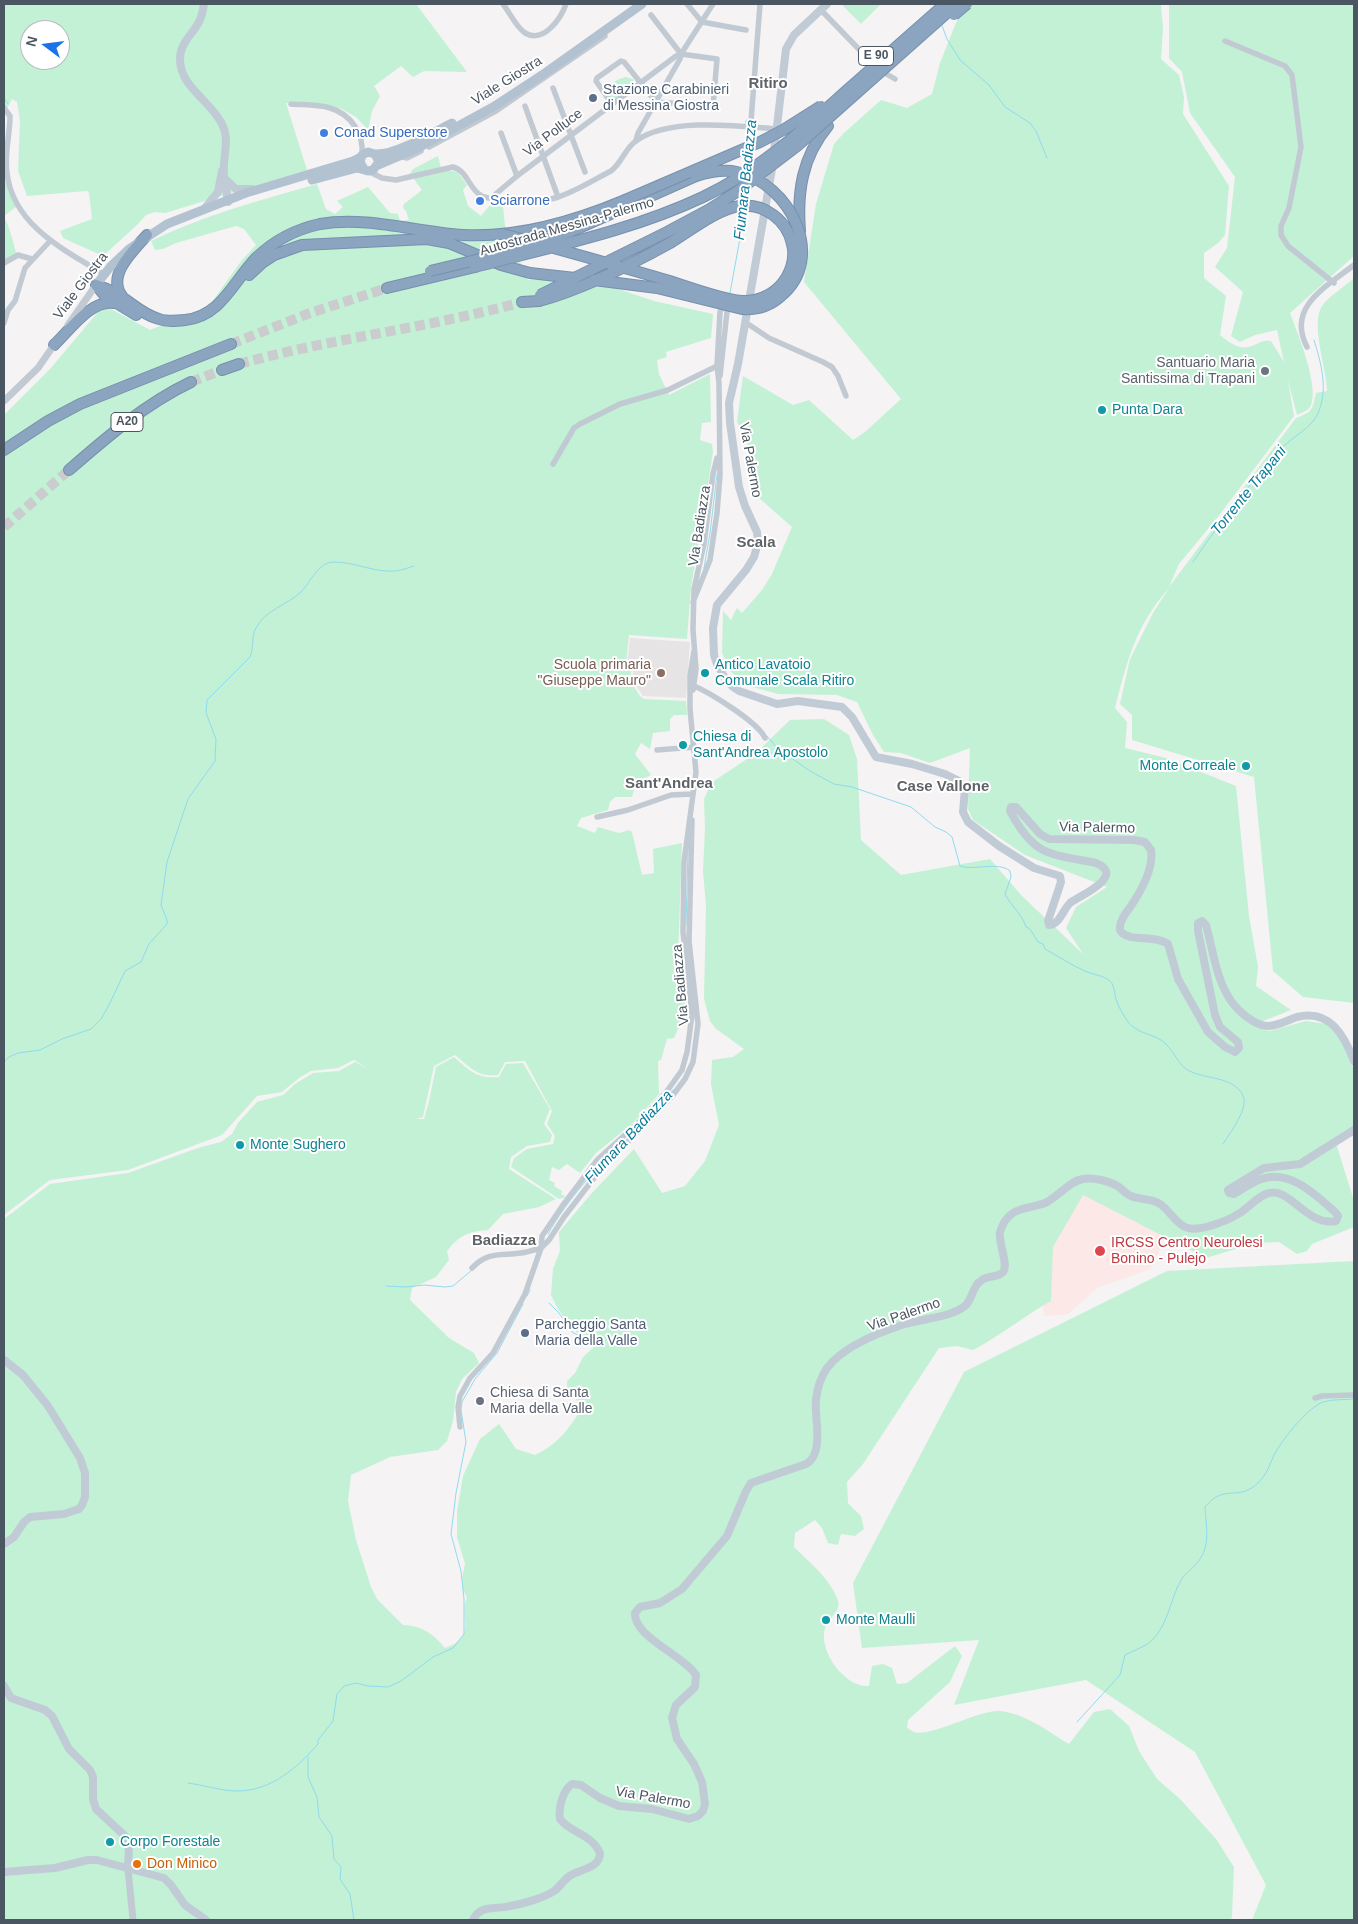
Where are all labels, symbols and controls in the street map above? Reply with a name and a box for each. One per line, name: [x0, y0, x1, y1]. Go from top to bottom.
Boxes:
north arrow: [20, 20, 70, 70]
text: N: [22, 34, 41, 48]
road number: E 90: [858, 46, 894, 66]
street label: Viale Giostra: [469, 53, 545, 109]
district label: Ritiro: [748, 75, 788, 93]
place label: Stazione Carabinieri di Messina Giostra: [603, 82, 729, 114]
marker: Stazione Carabinieri di Messina Giostra: [587, 92, 599, 104]
street label: Via Polluce: [520, 105, 586, 161]
water label: Fiumara Badiazza: [731, 119, 761, 241]
place label: Conad Superstore: [334, 125, 448, 141]
marker: Conad Superstore: [318, 127, 330, 139]
place label: Sciarrone: [490, 193, 550, 209]
street label: Autostrada Messina-Palermo: [478, 194, 656, 260]
marker: Sciarrone: [474, 195, 486, 207]
street label: Viale Giostra: [50, 249, 112, 323]
place label: Santuario Maria Santissima di Trapani: [1121, 355, 1255, 388]
marker: Santuario Maria Santissima di Trapani: [1259, 365, 1271, 377]
place label: Punta Dara: [1112, 402, 1183, 418]
marker: Punta Dara: [1096, 404, 1108, 416]
road number: A20: [111, 412, 143, 432]
street label: Via Palermo: [735, 421, 765, 499]
water label: Torrente Trapani: [1208, 443, 1290, 539]
street label: Via Badiazza: [685, 484, 715, 568]
district label: Scala: [736, 534, 776, 552]
place label: Scuola primaria "Giuseppe Mauro": [538, 657, 651, 690]
place label: Antico Lavatoio Comunale Scala Ritiro: [715, 657, 854, 690]
marker: Scuola primaria "Giuseppe Mauro": [655, 667, 667, 679]
marker: Antico Lavatoio Comunale Scala Ritiro: [699, 667, 711, 679]
place label: Chiesa di Sant'Andrea Apostolo: [693, 729, 828, 762]
marker: Chiesa di Sant'Andrea Apostolo: [677, 739, 689, 751]
place label: Monte Correale: [1140, 758, 1236, 774]
marker: Monte Correale: [1240, 760, 1252, 772]
district label: Sant'Andrea: [625, 775, 713, 793]
district label: Case Vallone: [897, 778, 989, 796]
street label: Via Palermo: [1059, 819, 1135, 837]
street label: Via Badiazza: [669, 944, 693, 1026]
water label: Fiumara Badiazza: [581, 1087, 677, 1187]
place label: Monte Sughero: [250, 1137, 346, 1153]
marker: Monte Sughero: [234, 1139, 246, 1151]
district label: Badiazza: [472, 1232, 536, 1250]
place label: IRCSS Centro Neurolesi Bonino - Pulejo: [1111, 1235, 1263, 1268]
marker: IRCSS Centro Neurolesi Bonino - Pulejo: [1093, 1244, 1107, 1258]
street label: Via Palermo: [865, 1295, 943, 1335]
place label: Parcheggio Santa Maria della Valle: [535, 1317, 646, 1350]
marker: Parcheggio Santa Maria della Valle: [519, 1327, 531, 1339]
place label: Chiesa di Santa Maria della Valle: [490, 1385, 592, 1418]
marker: Chiesa di Santa Maria della Valle: [474, 1395, 486, 1407]
place label: Monte Maulli: [836, 1612, 915, 1628]
marker: Monte Maulli: [820, 1614, 832, 1626]
street label: Via Palermo: [614, 1783, 692, 1813]
place label: Corpo Forestale: [120, 1834, 220, 1850]
marker: Corpo Forestale: [104, 1836, 116, 1848]
place label: Don Minico: [147, 1856, 217, 1872]
marker: Don Minico: [131, 1858, 143, 1870]

